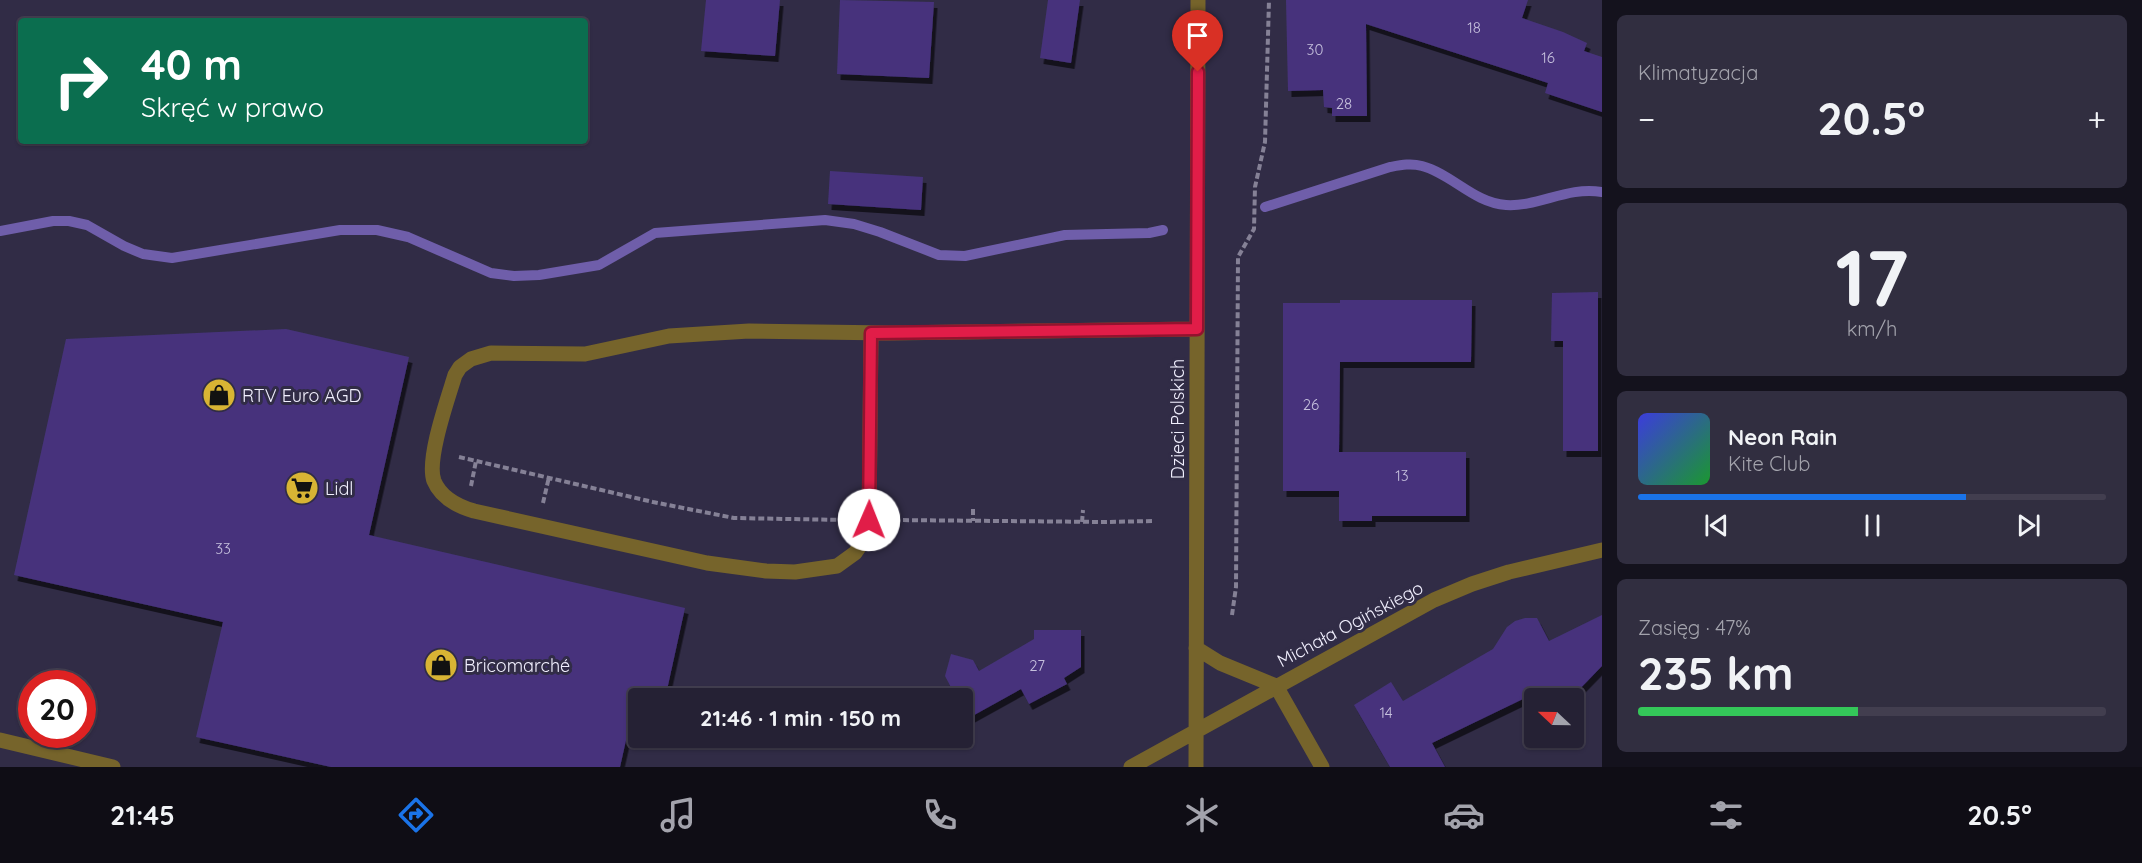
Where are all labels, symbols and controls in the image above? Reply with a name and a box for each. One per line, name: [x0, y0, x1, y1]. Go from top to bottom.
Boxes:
pin: [1172, 10, 1223, 72]
house number: 18: [1467, 18, 1481, 37]
icon: arrive: [1181, 19, 1214, 52]
text: 40 m: [141, 38, 242, 91]
house number: 30: [1307, 40, 1323, 59]
icon: right: [42, 42, 120, 120]
house number: 16: [1541, 48, 1555, 67]
text: Klimatyzacja: [1638, 60, 1758, 85]
text: Skręć w prawo: [141, 90, 324, 124]
text: 20.5°: [1817, 90, 1925, 146]
house number: 28: [1336, 94, 1352, 113]
text: −: [1638, 98, 1655, 139]
text: +: [2087, 98, 2106, 139]
text: 17: [1835, 228, 1909, 326]
text: km/h: [1847, 316, 1897, 341]
street label: Dzieci Polskich: [1166, 359, 1189, 479]
shop icon: RTV Euro AGD: [201, 377, 237, 413]
place label: RTV Euro AGD: [242, 384, 361, 407]
house number: 26: [1303, 395, 1319, 414]
text: Neon Rain: [1728, 423, 1837, 451]
text: Kite Club: [1728, 451, 1810, 476]
house number: 13: [1395, 466, 1409, 485]
supermarket icon: Lidl: [284, 470, 320, 506]
place label: Lidl: [325, 477, 353, 500]
position arrow: [837, 488, 901, 552]
icon: previous: [1700, 509, 1733, 542]
icon: pause: [1856, 509, 1889, 542]
icon: next: [2012, 509, 2045, 542]
house number: 33: [215, 539, 231, 558]
street label: Michała Ogińskiego: [1273, 576, 1427, 672]
text: Zasięg · 47%: [1638, 615, 1751, 640]
text: 235 km: [1638, 645, 1793, 701]
shop icon: Bricomarché: [423, 647, 459, 683]
place label: Bricomarché: [464, 654, 570, 677]
house number: 27: [1029, 656, 1045, 675]
speed limit sign: 20: [18, 670, 96, 748]
north arrow: [1524, 688, 1584, 748]
map controls: [1524, 688, 1584, 748]
house number: 14: [1379, 703, 1393, 722]
text: 21:46 · 1 min · 150 m: [700, 704, 901, 732]
icon: directions: [395, 794, 437, 836]
icon: music: [657, 794, 699, 836]
icon: phone: [919, 794, 961, 836]
icon: climate: [1181, 794, 1223, 836]
icon: car: [1443, 794, 1485, 836]
icon: filters: [1705, 794, 1747, 836]
text: 21:45: [110, 798, 175, 832]
text: 20.5°: [1967, 798, 2032, 832]

